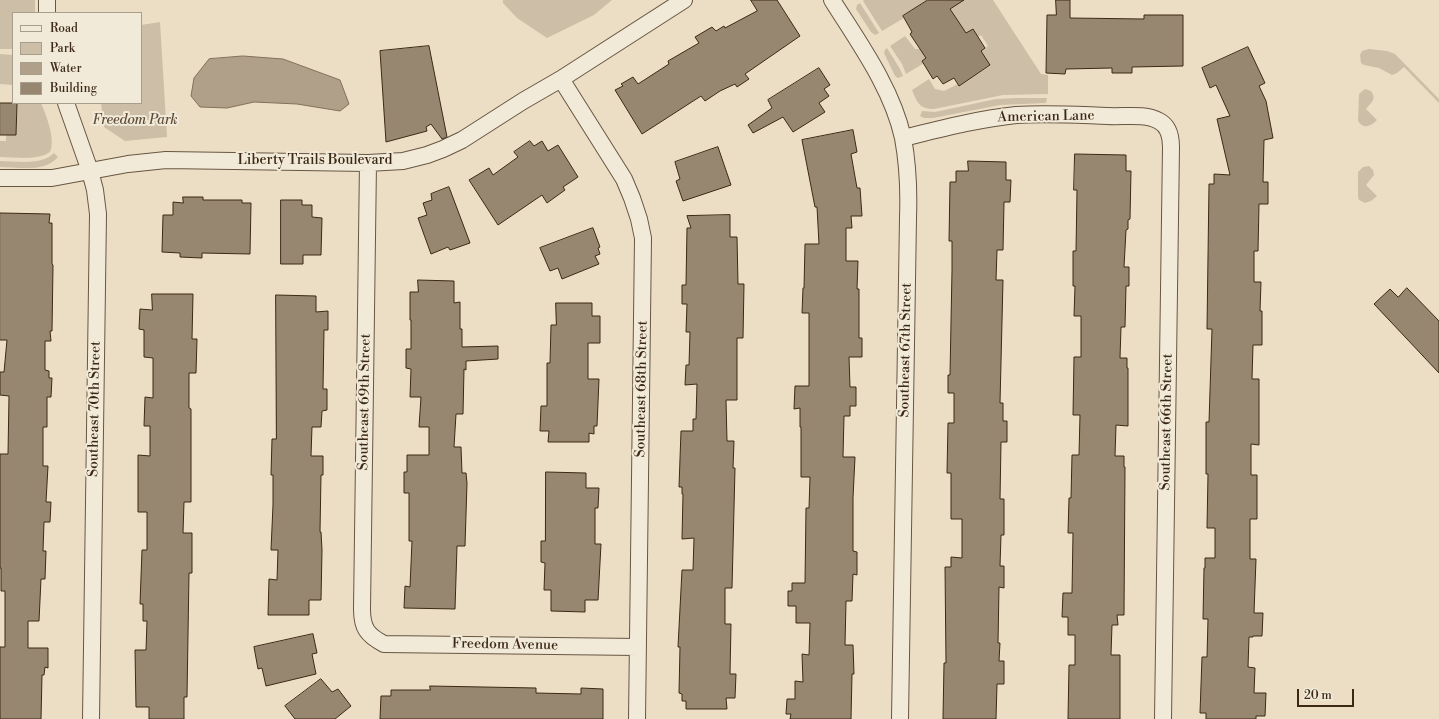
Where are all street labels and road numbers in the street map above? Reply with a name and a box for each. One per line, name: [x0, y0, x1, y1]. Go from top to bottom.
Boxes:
street label: American Lane: [997, 108, 1095, 126]
street label: Liberty Trails Boulevard: [238, 153, 392, 169]
street label: Southeast 67th Street: [896, 282, 916, 418]
street label: Southeast 68th Street: [632, 320, 652, 458]
street label: Southeast 69th Street: [355, 333, 375, 471]
street label: Southeast 70th Street: [85, 341, 105, 477]
street label: Southeast 66th Street: [1157, 353, 1177, 491]
street label: Freedom Avenue: [452, 636, 558, 654]

